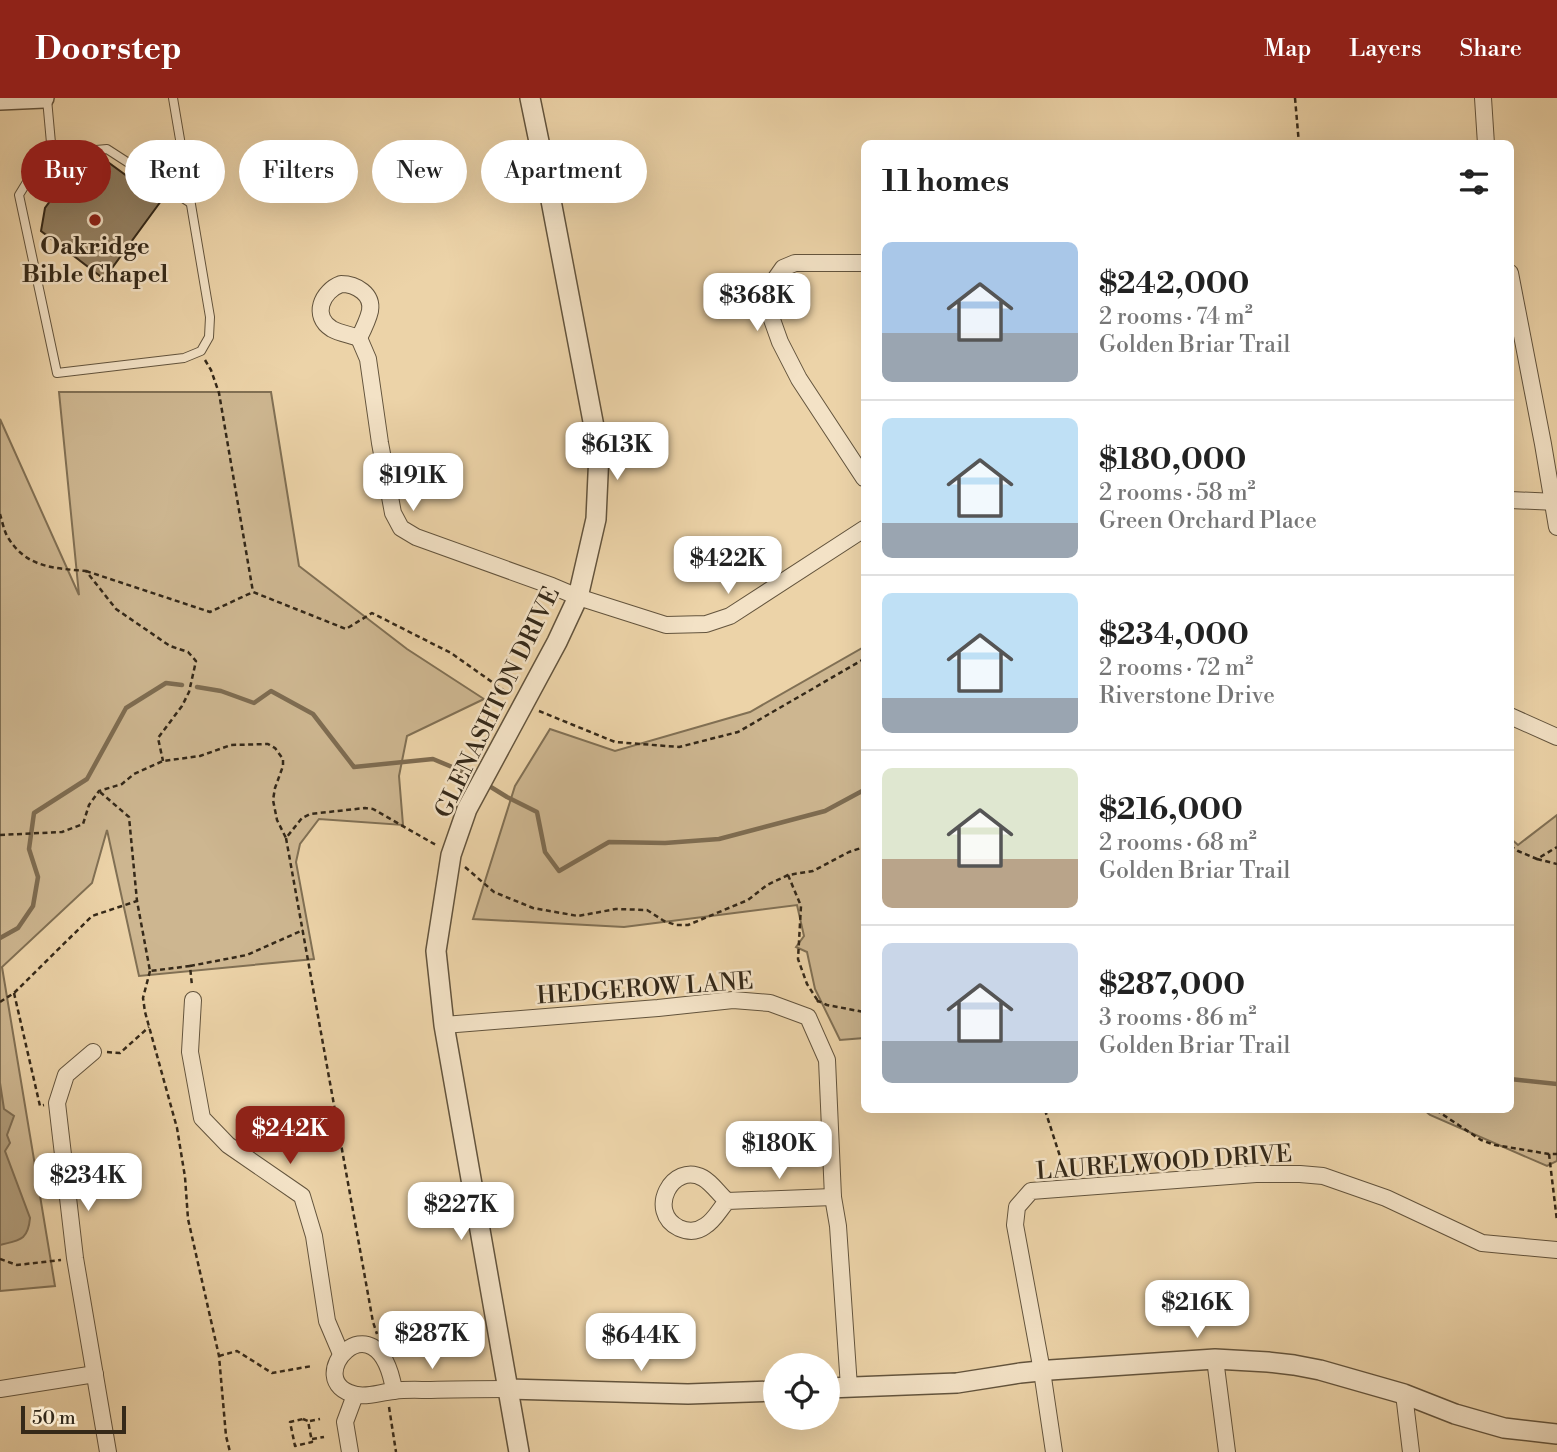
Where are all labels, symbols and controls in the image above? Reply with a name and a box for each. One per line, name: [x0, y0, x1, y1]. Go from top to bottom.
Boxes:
text: Doorstep: [35, 29, 182, 70]
text: Map: [1264, 34, 1311, 64]
text: Layers: [1349, 34, 1421, 64]
text: Share: [1459, 34, 1522, 64]
chip: Buy: [21, 140, 111, 203]
chip: Rent: [125, 140, 225, 203]
chip: Filters: [239, 140, 358, 203]
chip: New: [372, 140, 467, 203]
chip: Apartment: [481, 140, 647, 203]
text: 11 homes: [882, 163, 1009, 201]
icon: filters: [1455, 163, 1493, 201]
marker: Oakridge Bible Chapel: [87, 212, 103, 228]
place label: Oakridge Bible Chapel: [22, 232, 168, 290]
text: $242,000: [1099, 265, 1249, 303]
icon: home: [938, 270, 1022, 354]
pin: $368K: [708, 274, 806, 333]
text: $368K: [719, 282, 795, 310]
text: 2 rooms · 74 m²: [1099, 303, 1253, 331]
text: Golden Briar Trail: [1099, 331, 1290, 359]
pin: $613K: [568, 422, 666, 482]
text: $613K: [581, 431, 653, 459]
text: $180,000: [1099, 441, 1246, 479]
icon: home: [938, 446, 1022, 530]
pin: $191K: [364, 454, 462, 513]
text: $191K: [379, 462, 447, 490]
text: 2 rooms · 58 m²: [1099, 479, 1256, 507]
text: Green Orchard Place: [1099, 507, 1317, 535]
pin: $422K: [679, 536, 777, 596]
text: $422K: [690, 545, 766, 573]
street label: GLENASHTON DRIVE: [429, 582, 567, 823]
text: $234,000: [1099, 616, 1249, 654]
icon: home: [938, 621, 1022, 705]
text: 2 rooms · 72 m²: [1099, 654, 1253, 682]
text: Riverstone Drive: [1099, 682, 1275, 710]
text: $216,000: [1099, 791, 1243, 829]
icon: home: [938, 796, 1022, 880]
text: 2 rooms · 68 m²: [1099, 829, 1257, 857]
text: Golden Briar Trail: [1099, 857, 1290, 885]
street label: HEDGEROW LANE: [536, 966, 754, 1012]
text: $287,000: [1099, 966, 1245, 1004]
icon: home: [938, 971, 1022, 1055]
text: 3 rooms · 86 m²: [1099, 1004, 1256, 1032]
text: Golden Briar Trail: [1099, 1032, 1290, 1060]
pin: $242K: [241, 1107, 339, 1166]
text: $242K: [252, 1115, 328, 1143]
pin: $180K: [730, 1122, 828, 1181]
text: $180K: [742, 1130, 816, 1158]
street label: LAURELWOOD DRIVE: [1035, 1139, 1293, 1187]
pin: $234K: [39, 1154, 137, 1213]
text: $234K: [50, 1162, 126, 1190]
pin: $227K: [412, 1182, 510, 1242]
text: $227K: [424, 1191, 498, 1219]
pin: $216K: [1148, 1280, 1246, 1340]
text: $216K: [1161, 1289, 1233, 1317]
pin: $287K: [383, 1312, 481, 1371]
pin: $644K: [592, 1314, 690, 1373]
text: $287K: [395, 1320, 469, 1348]
text: $644K: [602, 1322, 680, 1350]
map controls: [763, 1353, 840, 1430]
button: locate: [763, 1353, 840, 1430]
scale bar: [21, 1403, 126, 1435]
text: 50 m: [32, 1406, 76, 1430]

